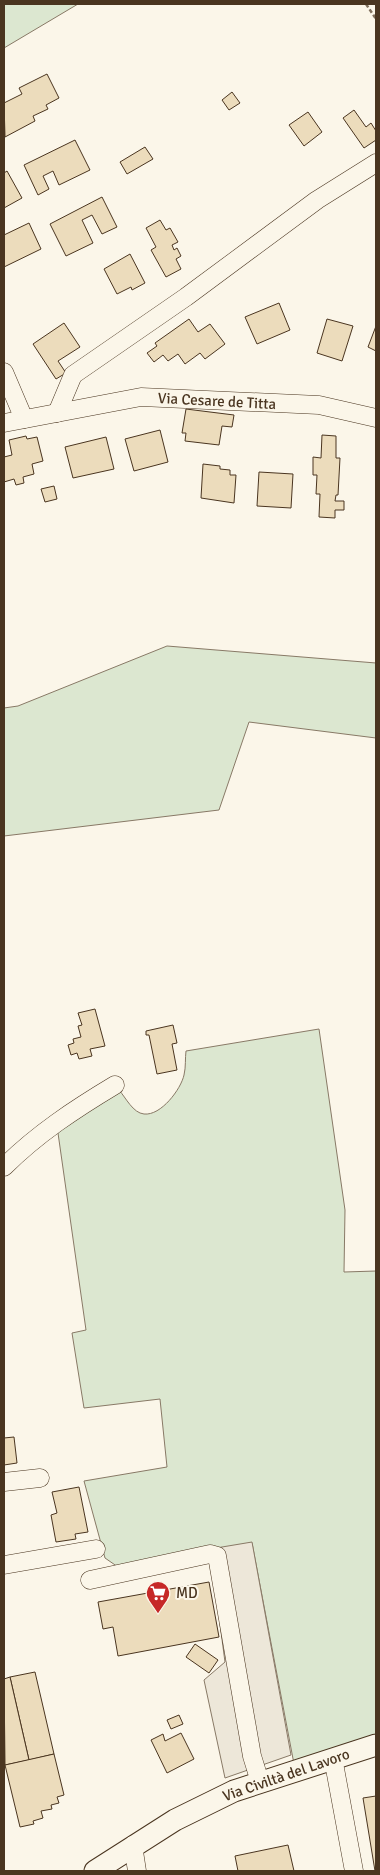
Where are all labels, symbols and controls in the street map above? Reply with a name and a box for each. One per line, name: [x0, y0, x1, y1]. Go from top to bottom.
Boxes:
street label: Via Cesare de Titta: [157, 389, 277, 413]
supermarket icon: MD: [145, 1580, 171, 1614]
place label: MD: [176, 1584, 198, 1602]
street label: Via Civiltà del Lavoro: [220, 1745, 352, 1805]

